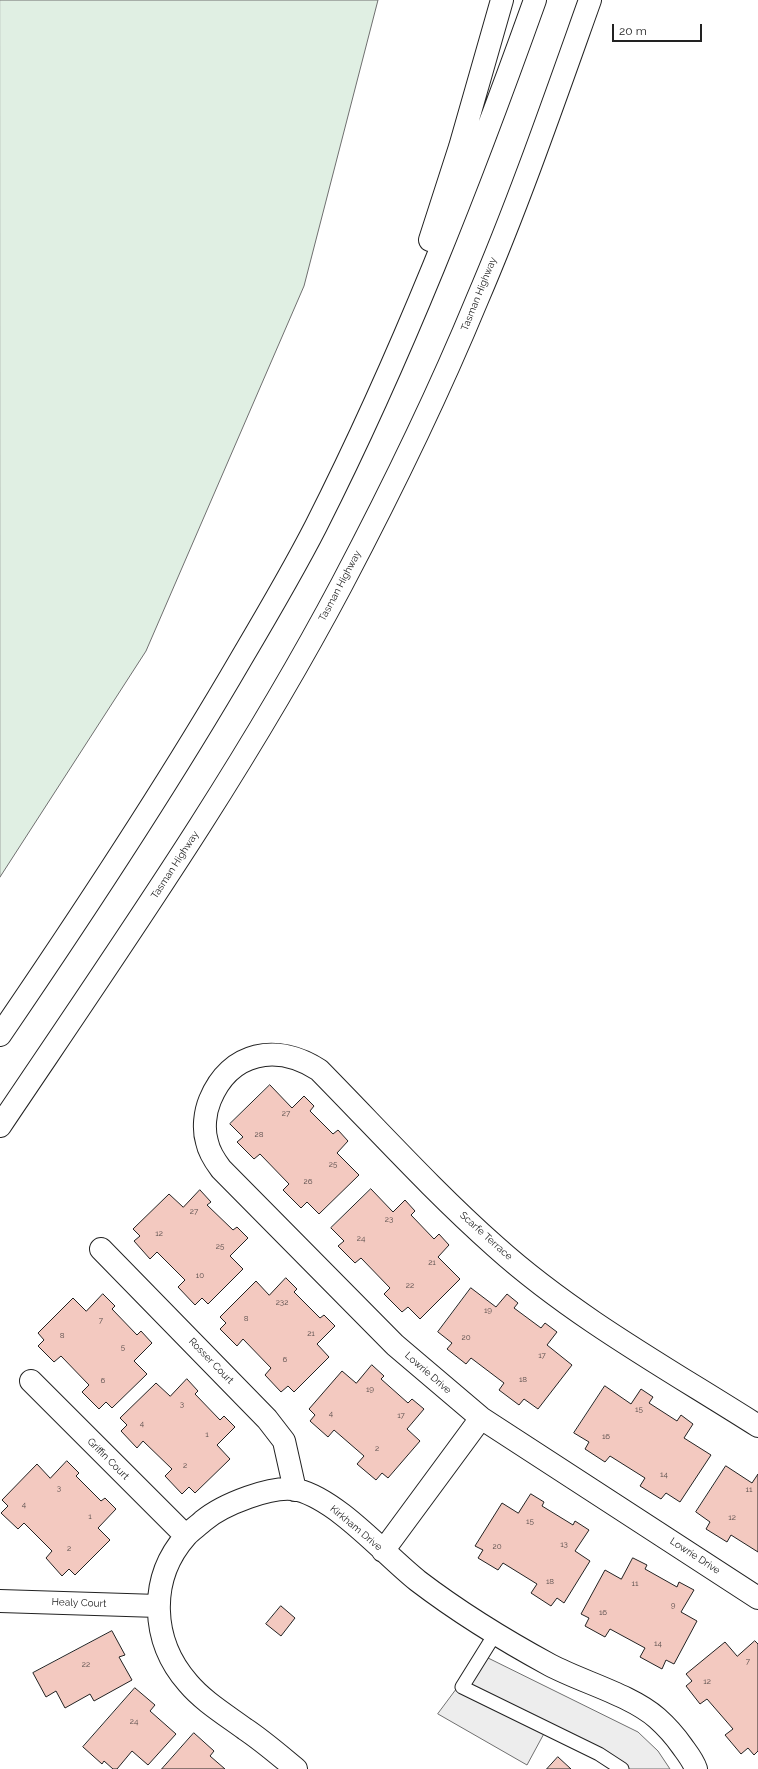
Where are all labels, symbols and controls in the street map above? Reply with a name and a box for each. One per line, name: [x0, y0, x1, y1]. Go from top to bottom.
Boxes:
scale bar: [614, 16, 704, 42]
text: 20 m: [619, 24, 647, 38]
street label: Tasman Highway: [459, 255, 499, 333]
street label: Tasman Highway: [316, 549, 364, 623]
street label: Tasman Highway: [149, 829, 201, 901]
house number: 27: [282, 1109, 290, 1119]
house number: 28: [255, 1130, 263, 1140]
house number: 25: [329, 1160, 337, 1170]
house number: 26: [304, 1177, 312, 1187]
house number: 27: [190, 1207, 198, 1217]
street label: Scarfe Terrace: [457, 1209, 515, 1263]
house number: 23: [385, 1215, 393, 1225]
house number: 12: [155, 1229, 163, 1239]
house number: 24: [357, 1234, 365, 1244]
house number: 25: [216, 1242, 224, 1252]
house number: 21: [428, 1258, 436, 1268]
house number: 10: [196, 1271, 204, 1281]
house number: 22: [406, 1281, 414, 1291]
house number: 232: [276, 1298, 288, 1308]
house number: 19: [484, 1306, 492, 1316]
house number: 8: [244, 1314, 248, 1324]
house number: 7: [99, 1316, 103, 1326]
house number: 21: [307, 1329, 315, 1339]
house number: 8: [60, 1331, 64, 1341]
house number: 20: [461, 1333, 471, 1343]
street label: Rosser Court: [186, 1335, 236, 1387]
house number: 5: [121, 1343, 125, 1353]
street label: Lowrie Drive: [402, 1350, 454, 1396]
house number: 17: [538, 1351, 546, 1361]
house number: 6: [283, 1355, 287, 1365]
house number: 18: [519, 1375, 527, 1385]
house number: 6: [101, 1376, 105, 1386]
house number: 19: [366, 1385, 374, 1395]
house number: 3: [180, 1400, 184, 1410]
house number: 15: [635, 1405, 643, 1415]
house number: 4: [329, 1409, 333, 1419]
house number: 17: [397, 1411, 405, 1421]
house number: 4: [140, 1419, 144, 1429]
house number: 1: [205, 1430, 209, 1440]
house number: 16: [602, 1432, 610, 1442]
street label: Griffin Court: [85, 1436, 131, 1482]
house number: 2: [375, 1444, 379, 1454]
house number: 2: [183, 1461, 187, 1471]
house number: 14: [660, 1470, 668, 1480]
house number: 3: [57, 1484, 61, 1494]
house number: 11: [746, 1485, 752, 1495]
house number: 4: [22, 1500, 26, 1510]
street label: Kirkham Drive: [328, 1503, 384, 1553]
house number: 1: [88, 1512, 92, 1522]
house number: 12: [728, 1513, 736, 1523]
house number: 15: [526, 1517, 534, 1527]
street label: Lowrie Drive: [668, 1535, 722, 1577]
house number: 13: [560, 1540, 568, 1550]
house number: 20: [492, 1542, 502, 1552]
house number: 2: [67, 1544, 71, 1554]
house number: 18: [546, 1577, 554, 1587]
house number: 11: [632, 1579, 638, 1589]
street label: Healy Court: [51, 1596, 107, 1610]
house number: 9: [671, 1601, 675, 1611]
house number: 16: [599, 1608, 607, 1618]
house number: 14: [654, 1639, 662, 1649]
house number: 7: [746, 1657, 750, 1667]
house number: 22: [82, 1660, 90, 1670]
house number: 12: [703, 1677, 711, 1687]
house number: 24: [130, 1717, 138, 1727]

